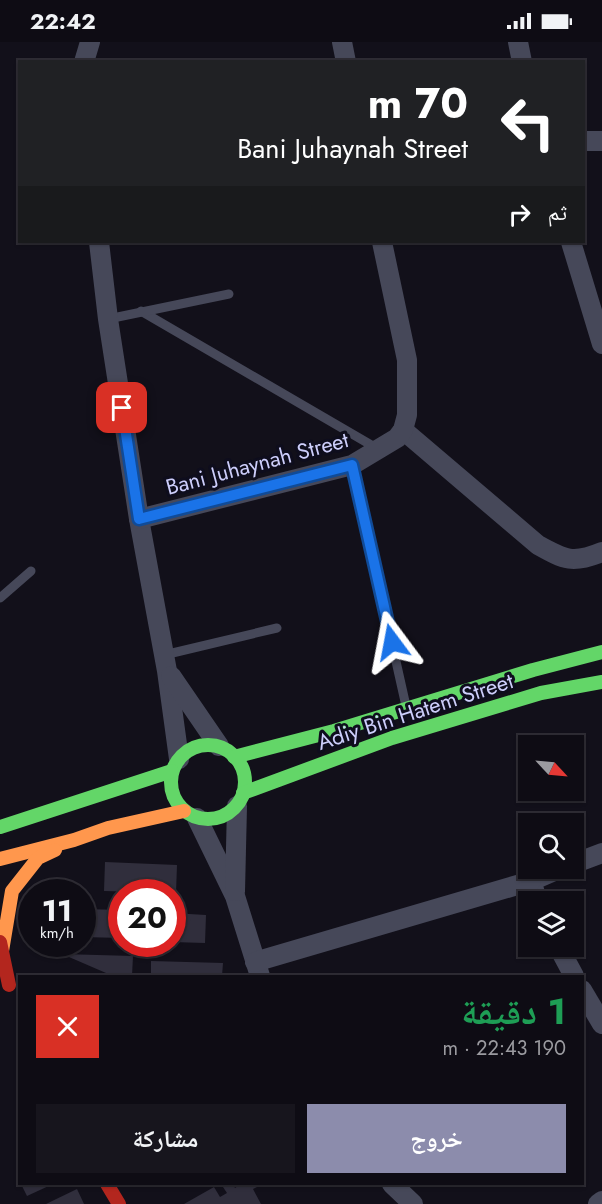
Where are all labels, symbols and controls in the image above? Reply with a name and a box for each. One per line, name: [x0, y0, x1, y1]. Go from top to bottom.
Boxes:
text: 22:42: [30, 5, 96, 37]
text: 70 m: [368, 73, 468, 134]
icon: left: [489, 84, 567, 162]
text: Bani Juhaynah Street: [237, 129, 468, 168]
text: ثم: [548, 196, 567, 228]
icon: right: [503, 198, 536, 231]
pin: [96, 382, 147, 433]
icon: arrive: [105, 391, 138, 424]
street label: Bani Juhaynah Street: [162, 423, 353, 503]
position arrow: [360, 610, 424, 674]
street label: Adiy Bin Hatem Street: [313, 664, 518, 758]
north arrow: [518, 735, 584, 801]
map controls: [518, 735, 584, 957]
button: search: [518, 813, 584, 879]
speed limit sign: 20: [108, 879, 186, 957]
text: 11: [42, 889, 72, 932]
button: layers: [518, 891, 584, 957]
text: km/h: [40, 922, 74, 944]
text: 1 دقيقة: [461, 985, 566, 1037]
button: close: [36, 995, 99, 1058]
text: 190 m · 22:43: [443, 1034, 566, 1063]
button: مشاركة: [36, 1104, 295, 1173]
button: خروج: [307, 1104, 566, 1173]

